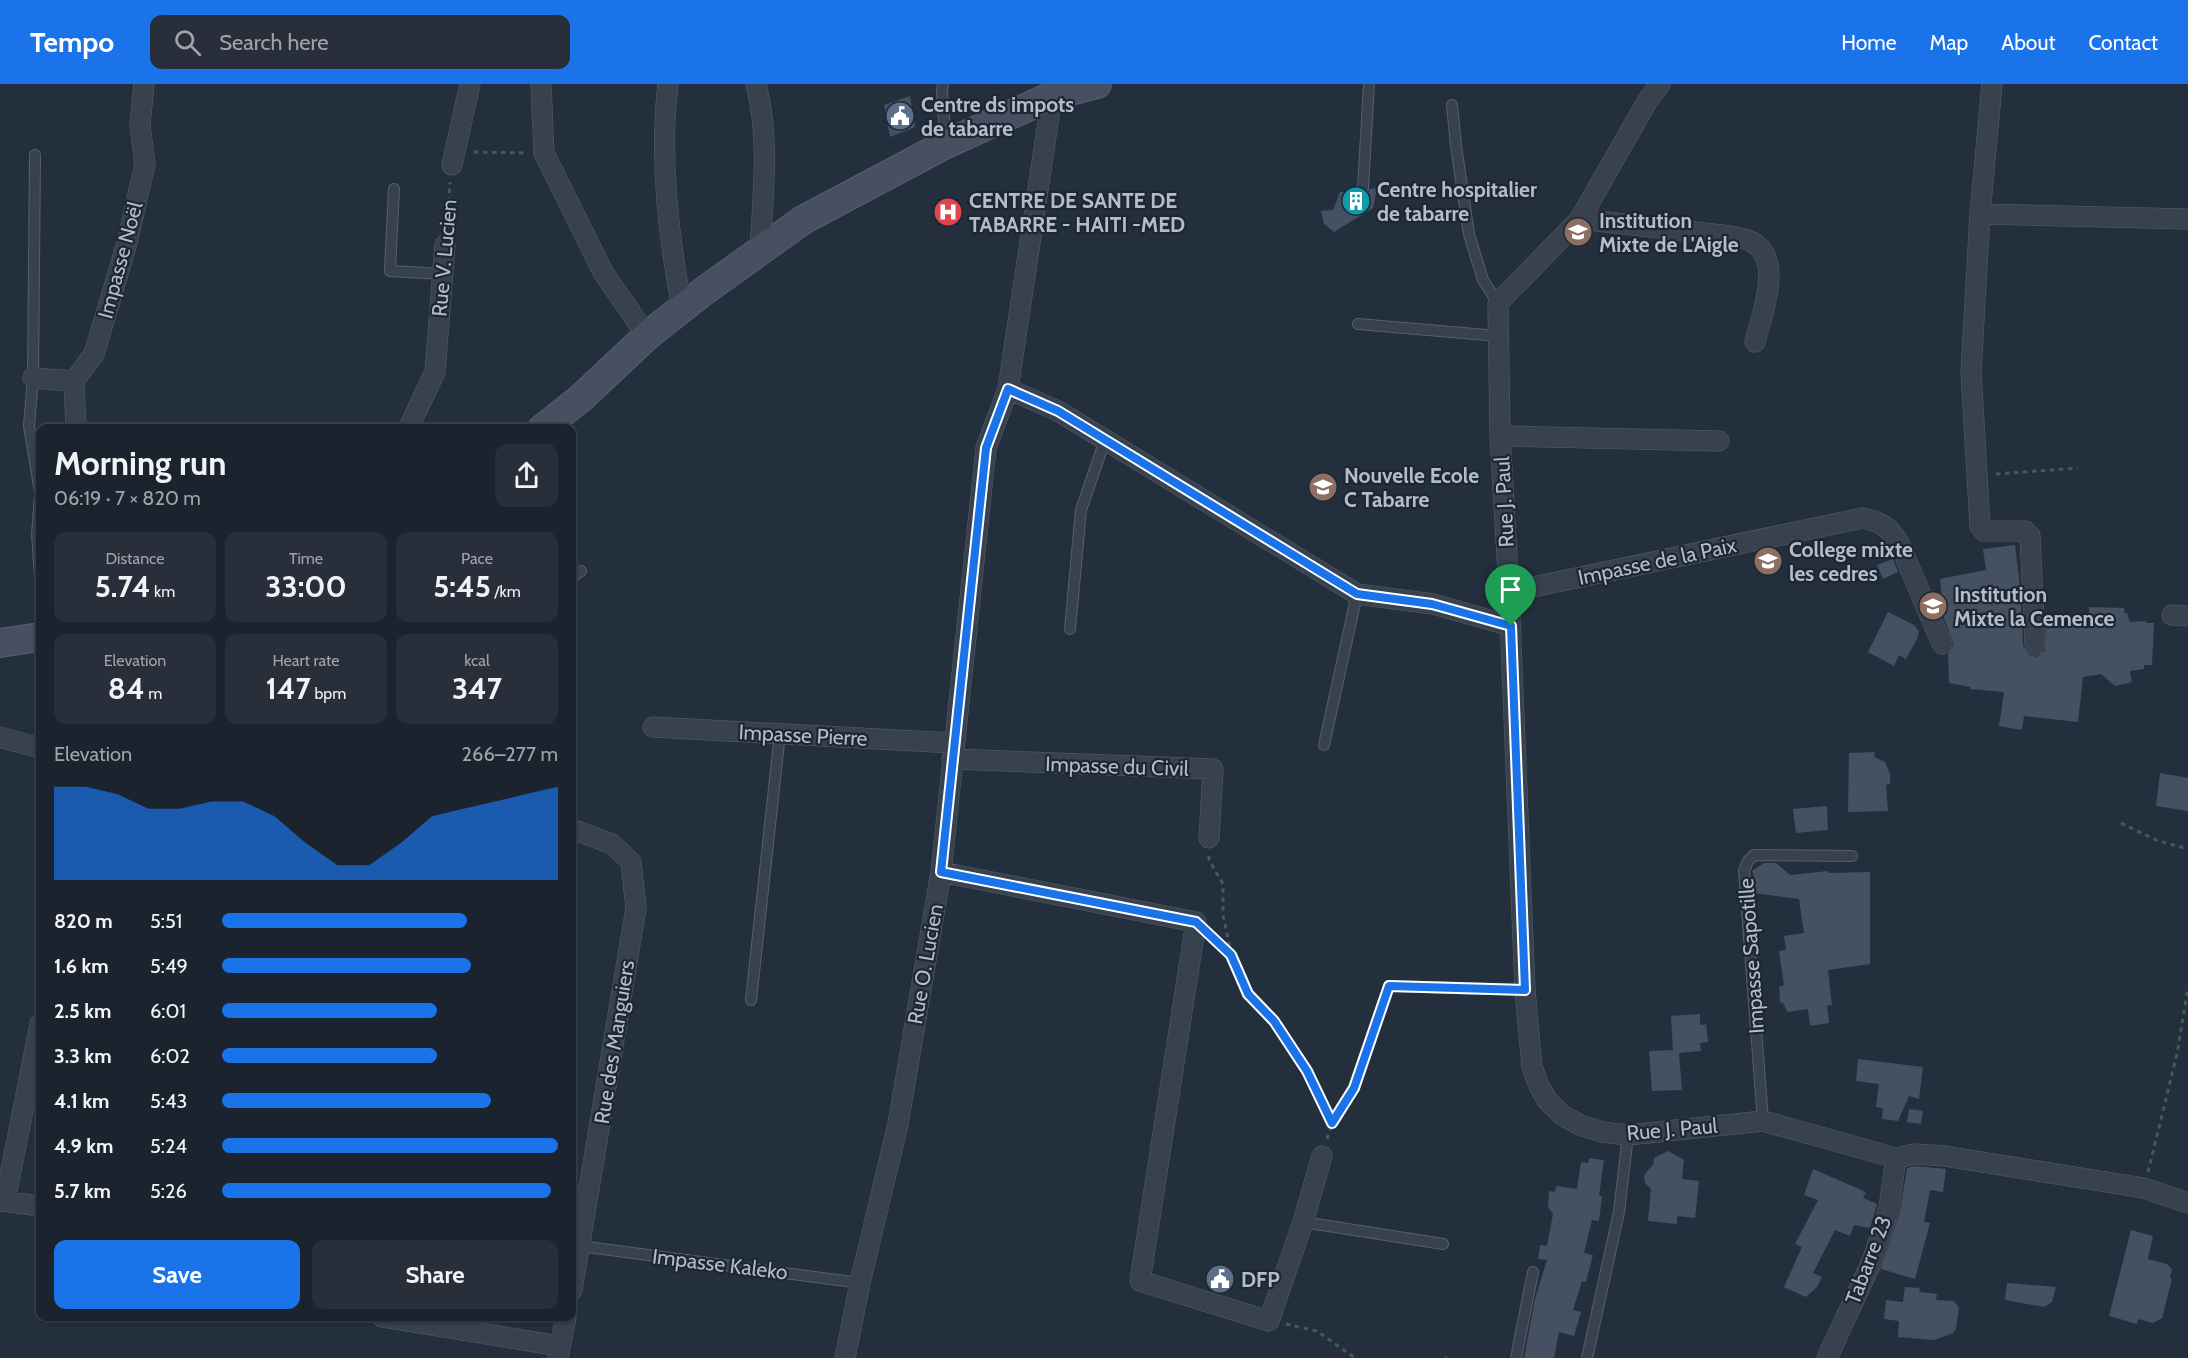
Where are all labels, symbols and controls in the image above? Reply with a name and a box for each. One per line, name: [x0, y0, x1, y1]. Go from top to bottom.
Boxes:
search box: [150, 15, 570, 69]
text: Tempo: [30, 25, 114, 59]
icon: search: [171, 26, 204, 59]
text: Search here: [219, 29, 329, 56]
text: Home: [1841, 30, 1897, 55]
text: Map: [1930, 30, 1968, 55]
text: About: [2001, 30, 2055, 55]
text: Contact: [2088, 30, 2158, 55]
place label: Centre ds impots de tabarre: [921, 92, 1074, 141]
public building icon: Centre ds impots de tabarre: [884, 100, 916, 132]
place label: Centre hospitalier de tabarre: [1377, 177, 1537, 226]
building icon: Centre hospitalier de tabarre: [1340, 185, 1372, 217]
place label: CENTRE DE SANTE DE TABARRE - HAITI -MED: [969, 188, 1185, 237]
hospital icon: CENTRE DE SANTE DE TABARRE - HAITI -MED: [932, 196, 964, 228]
street label: Rue V. Lucien: [426, 198, 462, 318]
street label: Impasse Noël: [92, 199, 148, 321]
place label: Institution Mixte de L'Aigle: [1599, 208, 1739, 257]
school or university icon: Institution Mixte de L'Aigle: [1562, 216, 1594, 248]
text: Morning run: [54, 443, 226, 483]
button: share: [495, 444, 558, 507]
street label: Rue J. Paul: [1489, 456, 1519, 548]
place label: Nouvelle Ecole C Tabarre: [1344, 463, 1479, 512]
school or university icon: Nouvelle Ecole C Tabarre: [1307, 471, 1339, 503]
text: 06:19 · 7 × 820 m: [54, 486, 201, 510]
street label: Impasse de la Paix: [1575, 532, 1739, 590]
place label: College mixte les cedres: [1789, 537, 1913, 586]
school or university icon: College mixte les cedres: [1752, 545, 1784, 577]
text: Distance: [106, 549, 164, 568]
text: Time: [289, 549, 323, 568]
text: Pace: [461, 549, 493, 568]
pin: [1485, 564, 1536, 626]
text: 5.74: [95, 568, 150, 605]
text: 33:00: [265, 568, 347, 605]
text: 5:45: [433, 568, 491, 605]
icon: arrive: [1494, 573, 1527, 606]
text: km: [150, 582, 175, 601]
text: /km: [491, 582, 521, 601]
place label: Institution Mixte la Cemence: [1954, 582, 2115, 631]
school or university icon: Institution Mixte la Cemence: [1917, 590, 1949, 622]
text: Elevation: [104, 651, 166, 670]
text: Heart rate: [273, 651, 339, 670]
text: kcal: [464, 651, 490, 670]
text: 84: [108, 670, 145, 707]
text: 147: [266, 670, 311, 707]
text: 347: [452, 670, 502, 707]
text: m: [145, 684, 162, 703]
text: bpm: [311, 684, 346, 703]
street label: Impasse Pierre: [738, 719, 868, 751]
text: Elevation: [54, 742, 132, 766]
text: 266–277 m: [462, 742, 558, 766]
street label: Impasse du Civil: [1045, 751, 1189, 781]
street label: Impasse Sapotille: [1733, 877, 1769, 1035]
street label: Rue O. Lucien: [902, 902, 948, 1026]
text: 820 m: [54, 909, 113, 933]
text: 5:51: [150, 909, 182, 933]
text: 1.6 km: [54, 954, 109, 978]
text: 5:49: [150, 954, 188, 978]
street label: Rue des Manguiers: [589, 958, 639, 1126]
text: 2.5 km: [54, 999, 111, 1023]
text: 6:01: [150, 999, 186, 1023]
text: 3.3 km: [54, 1044, 112, 1068]
text: 6:02: [150, 1044, 190, 1068]
text: 4.1 km: [54, 1089, 109, 1113]
text: 5:43: [150, 1089, 187, 1113]
street label: Rue J. Paul: [1626, 1113, 1719, 1145]
text: 4.9 km: [54, 1134, 113, 1158]
text: 5:24: [150, 1134, 187, 1158]
text: 5.7 km: [54, 1179, 111, 1203]
text: 5:26: [150, 1179, 187, 1203]
street label: Tabarre 23: [1840, 1212, 1896, 1308]
button: Save: [54, 1240, 300, 1309]
button: Share: [312, 1240, 558, 1309]
street label: Impasse Kaleko: [651, 1243, 789, 1285]
public building icon: DFP: [1204, 1263, 1236, 1295]
place label: DFP: [1241, 1267, 1280, 1292]

